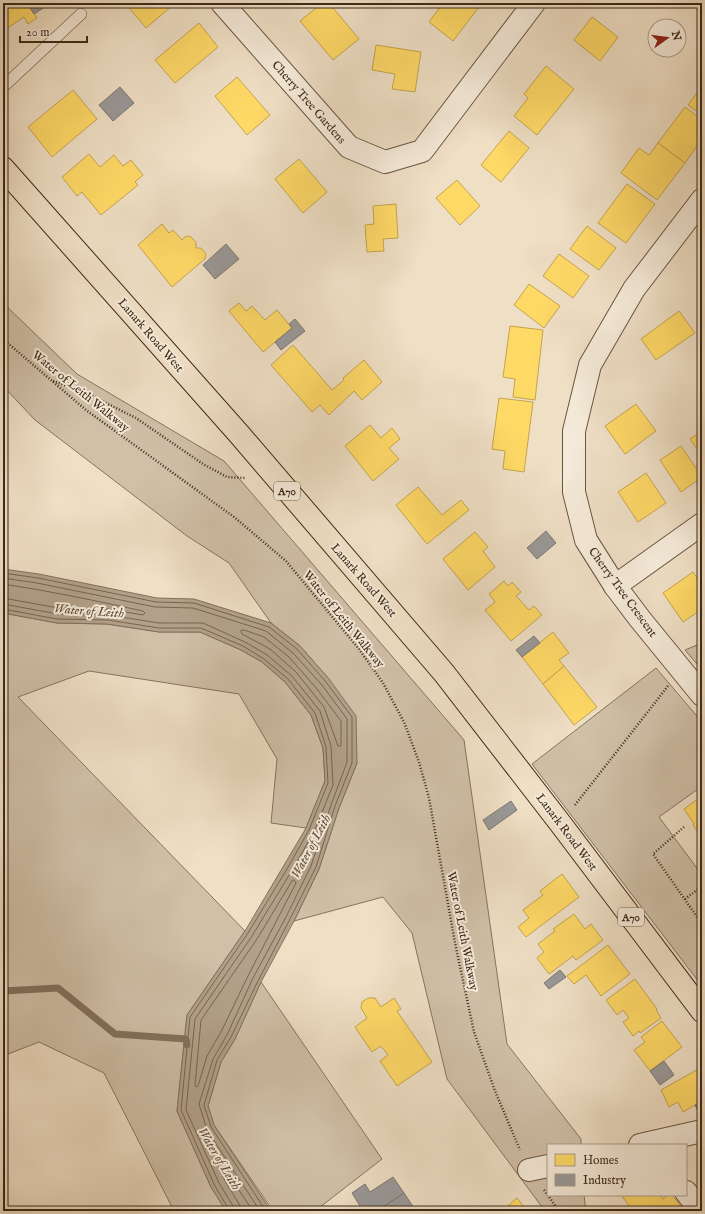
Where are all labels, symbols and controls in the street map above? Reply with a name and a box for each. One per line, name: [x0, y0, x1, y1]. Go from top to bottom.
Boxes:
scale bar: [20, 18, 87, 44]
north arrow: [647, 18, 687, 58]
text: 20 m: [26, 25, 49, 40]
text: N: [668, 29, 684, 43]
street label: Cherry Tree Gardens: [268, 58, 349, 147]
street label: Lanark Road West: [114, 295, 187, 375]
street label: Water of Leith Walkway: [29, 348, 132, 435]
road number: A70: [274, 482, 300, 500]
street label: Lanark Road West: [327, 540, 400, 620]
street label: Cherry Tree Crescent: [585, 544, 660, 640]
street label: Water of Leith Walkway: [300, 568, 387, 671]
water label: Water of Leith: [53, 601, 125, 622]
street label: Lanark Road West: [533, 791, 601, 874]
water label: Water of Leith: [287, 811, 336, 882]
street label: Water of Leith Walkway: [444, 870, 481, 992]
road number: A70: [618, 908, 644, 926]
water label: Water of Leith: [193, 1124, 244, 1194]
legend: [547, 1144, 687, 1196]
text: Homes: [583, 1153, 619, 1168]
text: Industry: [583, 1173, 626, 1188]

